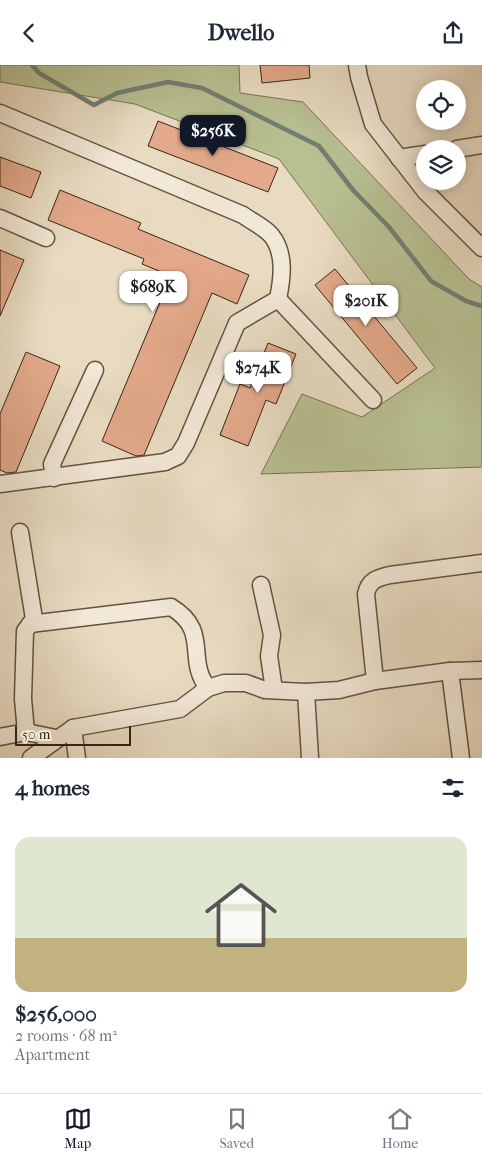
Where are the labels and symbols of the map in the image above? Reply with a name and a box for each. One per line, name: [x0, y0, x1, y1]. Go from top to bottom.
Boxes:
pin: $256K: [178, 114, 248, 157]
pin: $689K: [118, 271, 188, 313]
pin: $201K: [331, 285, 401, 327]
pin: $274K: [223, 351, 293, 394]
scale bar: [15, 723, 131, 746]

